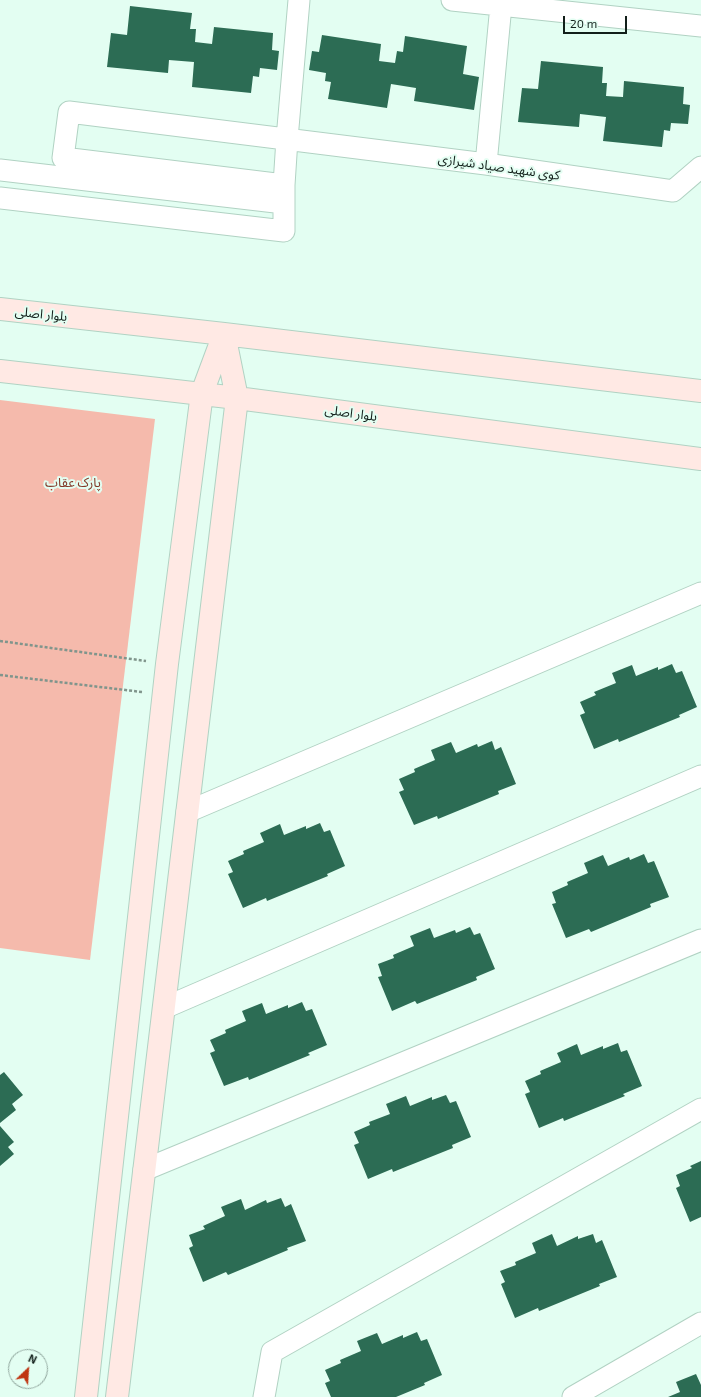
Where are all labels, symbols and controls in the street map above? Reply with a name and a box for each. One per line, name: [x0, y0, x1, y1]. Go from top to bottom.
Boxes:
scale bar: [565, 8, 629, 34]
text: 20 m: [570, 16, 597, 30]
street label: کوی شهید صیاد شیرازی: [437, 151, 561, 183]
street label: بلوار اصلی: [14, 303, 68, 325]
street label: بلوار اصلی: [324, 402, 378, 424]
park label: پارک عقاب: [45, 475, 101, 491]
north arrow: [8, 1349, 48, 1389]
text: N: [27, 1351, 39, 1366]

